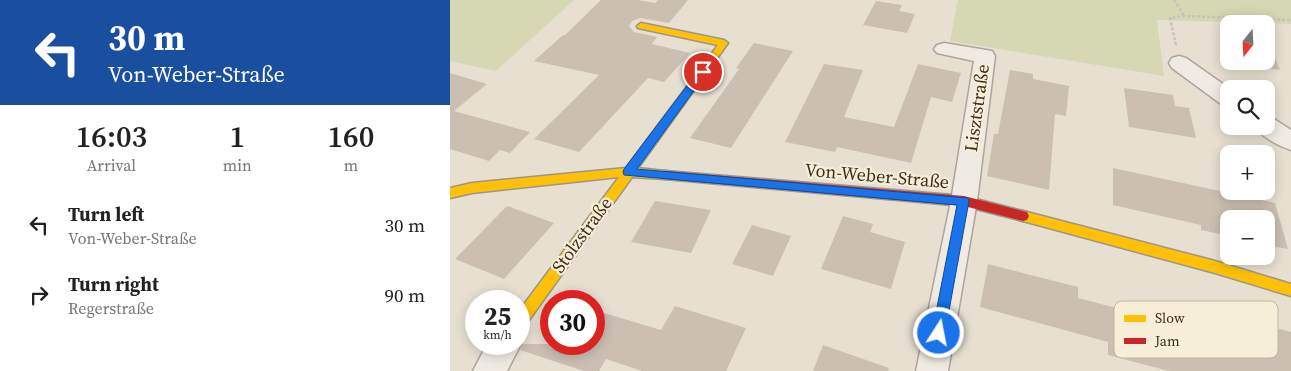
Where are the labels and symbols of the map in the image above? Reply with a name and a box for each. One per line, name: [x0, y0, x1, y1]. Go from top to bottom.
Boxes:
north arrow: [1220, 15, 1275, 70]
pin: [682, 51, 724, 93]
street label: Lisztstraße: [958, 63, 995, 153]
street label: Von-Weber-Straße: [804, 157, 950, 194]
street label: Stolzstraße: [546, 192, 618, 278]
speed limit sign: 30: [540, 290, 605, 355]
legend: [1114, 301, 1278, 358]
position arrow: [912, 306, 964, 358]
text: Slow: [1155, 308, 1185, 328]
text: Jam: [1154, 331, 1180, 351]

